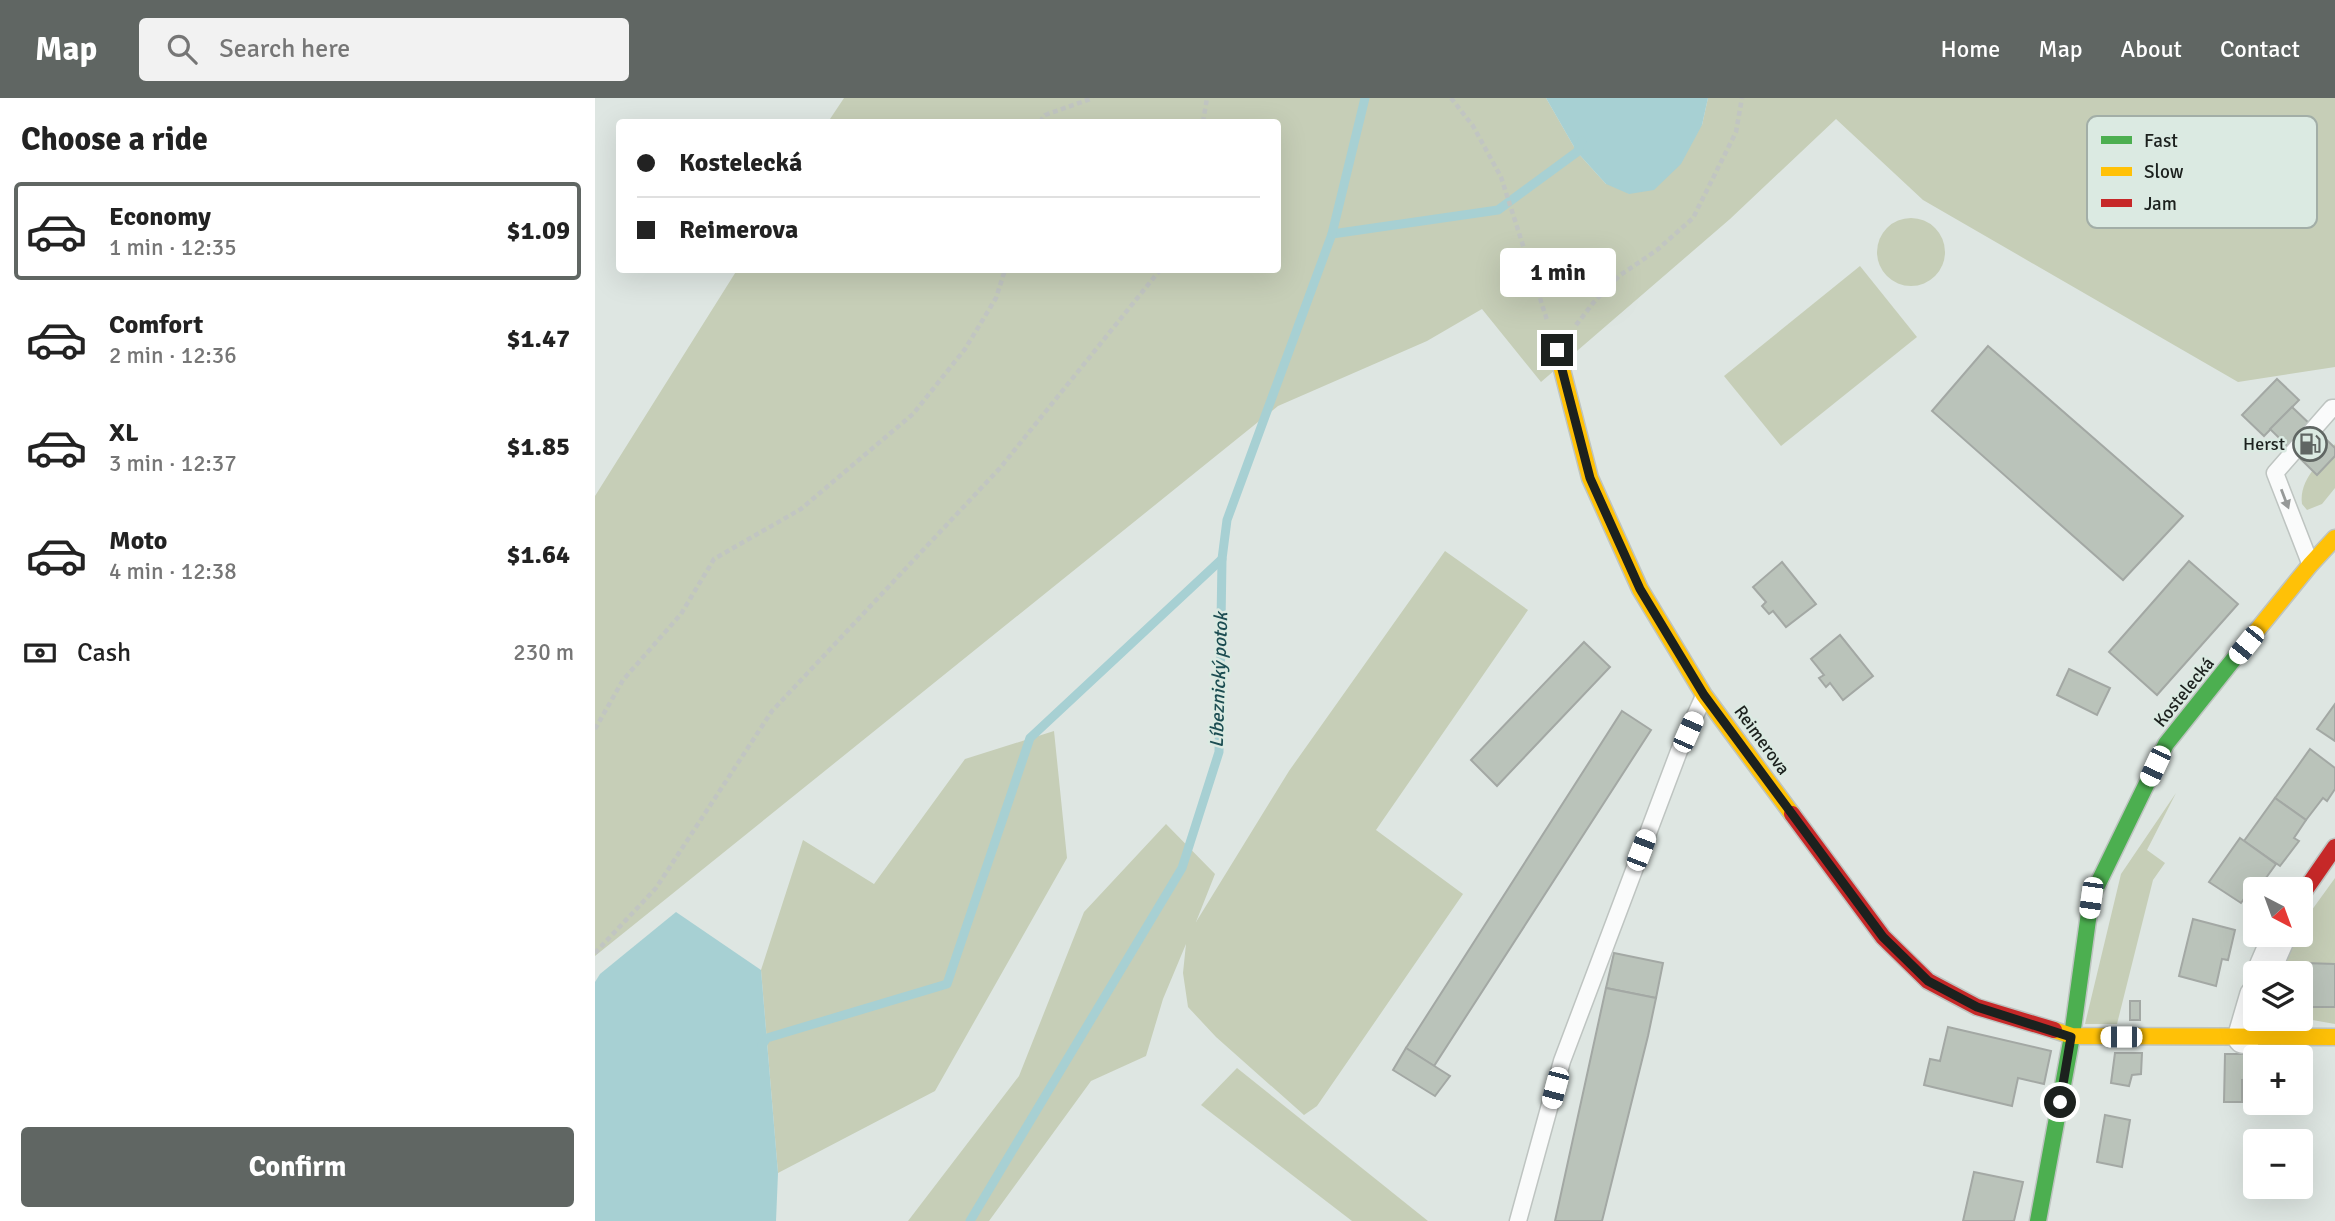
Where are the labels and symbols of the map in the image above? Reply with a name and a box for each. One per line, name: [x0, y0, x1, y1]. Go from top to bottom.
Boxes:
legend: [2087, 116, 2317, 228]
text: Fast: [2144, 129, 2178, 153]
text: Slow: [2144, 160, 2184, 184]
text: Jam: [2144, 192, 2177, 216]
callout: 1 min: [1499, 248, 1615, 298]
route end: [1541, 334, 1573, 366]
fuel station icon: Herst: [2291, 425, 2329, 463]
place label: Herst: [2243, 433, 2285, 455]
one-way arrow: [2279, 488, 2290, 509]
water label: Líbeznický potok: [1205, 610, 1233, 748]
car: [2225, 622, 2268, 668]
street label: Kostelecká: [2149, 653, 2219, 731]
street label: Reimerova: [1729, 701, 1795, 779]
car: [1670, 709, 1707, 755]
car: [2137, 743, 2174, 789]
car: [1624, 827, 1659, 873]
car: [2078, 876, 2105, 920]
north arrow: [2243, 877, 2313, 947]
car: [2101, 1027, 2143, 1048]
car: [1540, 1065, 1571, 1111]
route start: [2044, 1086, 2076, 1118]

